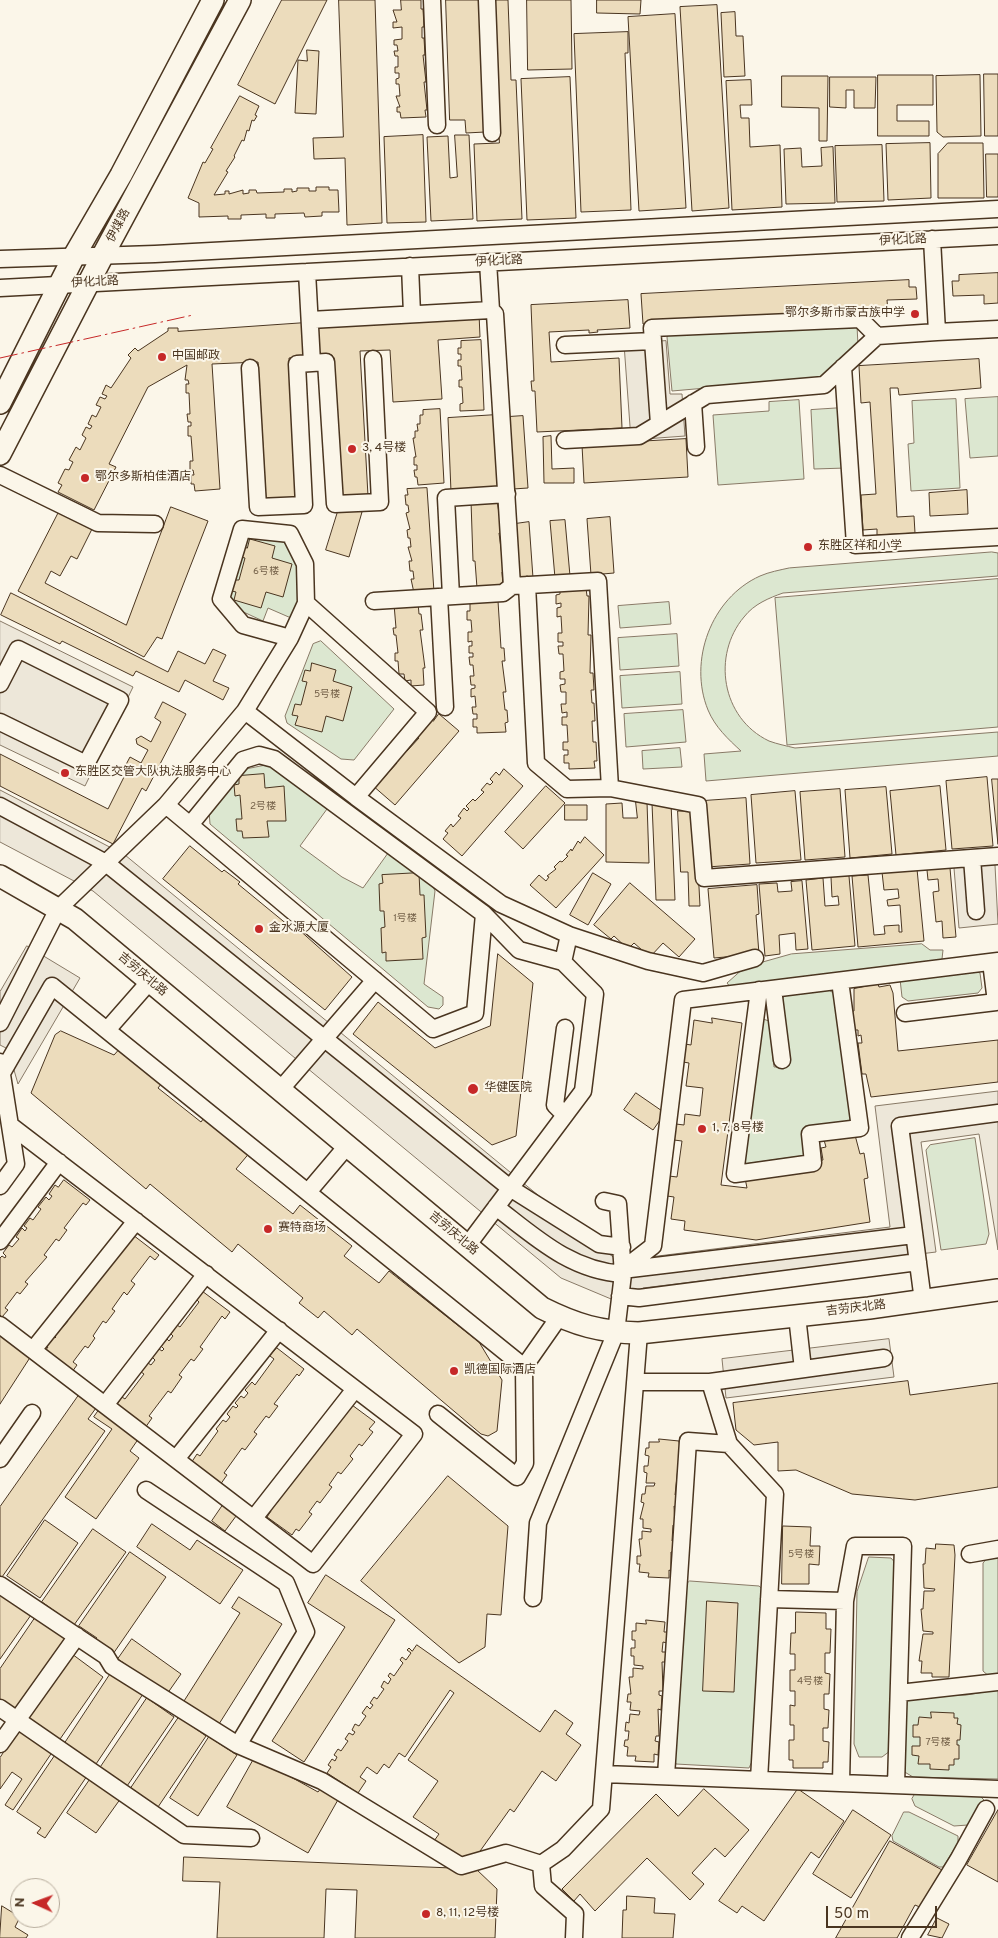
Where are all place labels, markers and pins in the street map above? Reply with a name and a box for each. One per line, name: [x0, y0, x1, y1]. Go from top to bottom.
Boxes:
place label: 鄂尔多斯市蒙古族中学: [785, 307, 905, 321]
marker: 鄂尔多斯市蒙古族中学: [909, 308, 921, 320]
place label: 中国邮政: [172, 350, 220, 364]
marker: 中国邮政: [156, 351, 168, 363]
place label: 3, 4号楼: [362, 442, 406, 456]
marker: 3, 4号楼: [346, 443, 358, 455]
place label: 鄂尔多斯柏佳酒店: [95, 471, 191, 485]
marker: 鄂尔多斯柏佳酒店: [79, 472, 91, 484]
place label: 东胜区祥和小学: [818, 540, 902, 554]
marker: 东胜区祥和小学: [802, 541, 814, 553]
place label: 东胜区交管大队执法服务中心: [75, 766, 231, 780]
marker: 东胜区交管大队执法服务中心: [59, 767, 71, 779]
place label: 金水源大厦: [269, 922, 329, 936]
marker: 金水源大厦: [253, 923, 265, 935]
marker: 华健医院: [466, 1082, 480, 1096]
place label: 华健医院: [484, 1082, 532, 1096]
place label: 1, 7, 8号楼: [712, 1122, 764, 1136]
marker: 1, 7, 8号楼: [696, 1123, 708, 1135]
place label: 赛特商场: [278, 1222, 326, 1236]
marker: 赛特商场: [262, 1223, 274, 1235]
place label: 凯德国际酒店: [464, 1364, 536, 1378]
marker: 凯德国际酒店: [448, 1365, 460, 1377]
place label: 8, 11, 12号楼: [436, 1907, 499, 1921]
marker: 8, 11, 12号楼: [420, 1908, 432, 1920]

